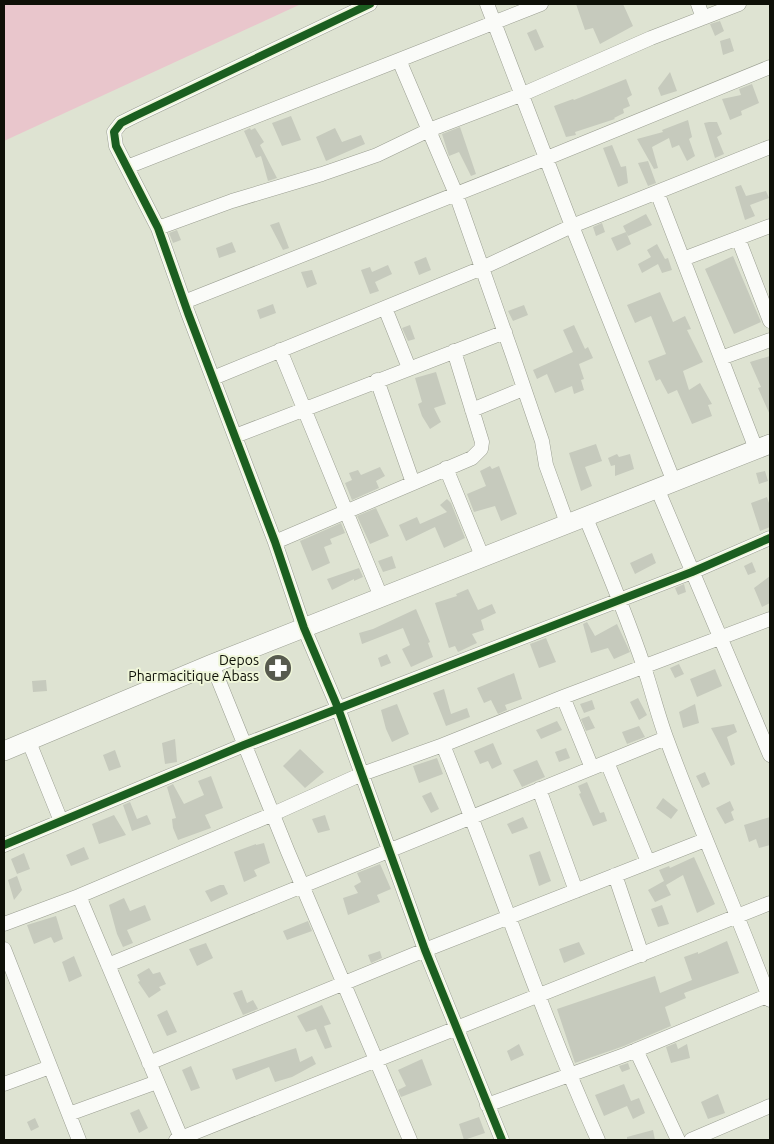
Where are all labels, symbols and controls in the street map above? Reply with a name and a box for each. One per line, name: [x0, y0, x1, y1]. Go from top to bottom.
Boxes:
place label: Depos Pharmacitique Abass: [128, 652, 259, 684]
pharmacy icon: Depos Pharmacitique Abass: [263, 653, 293, 683]

